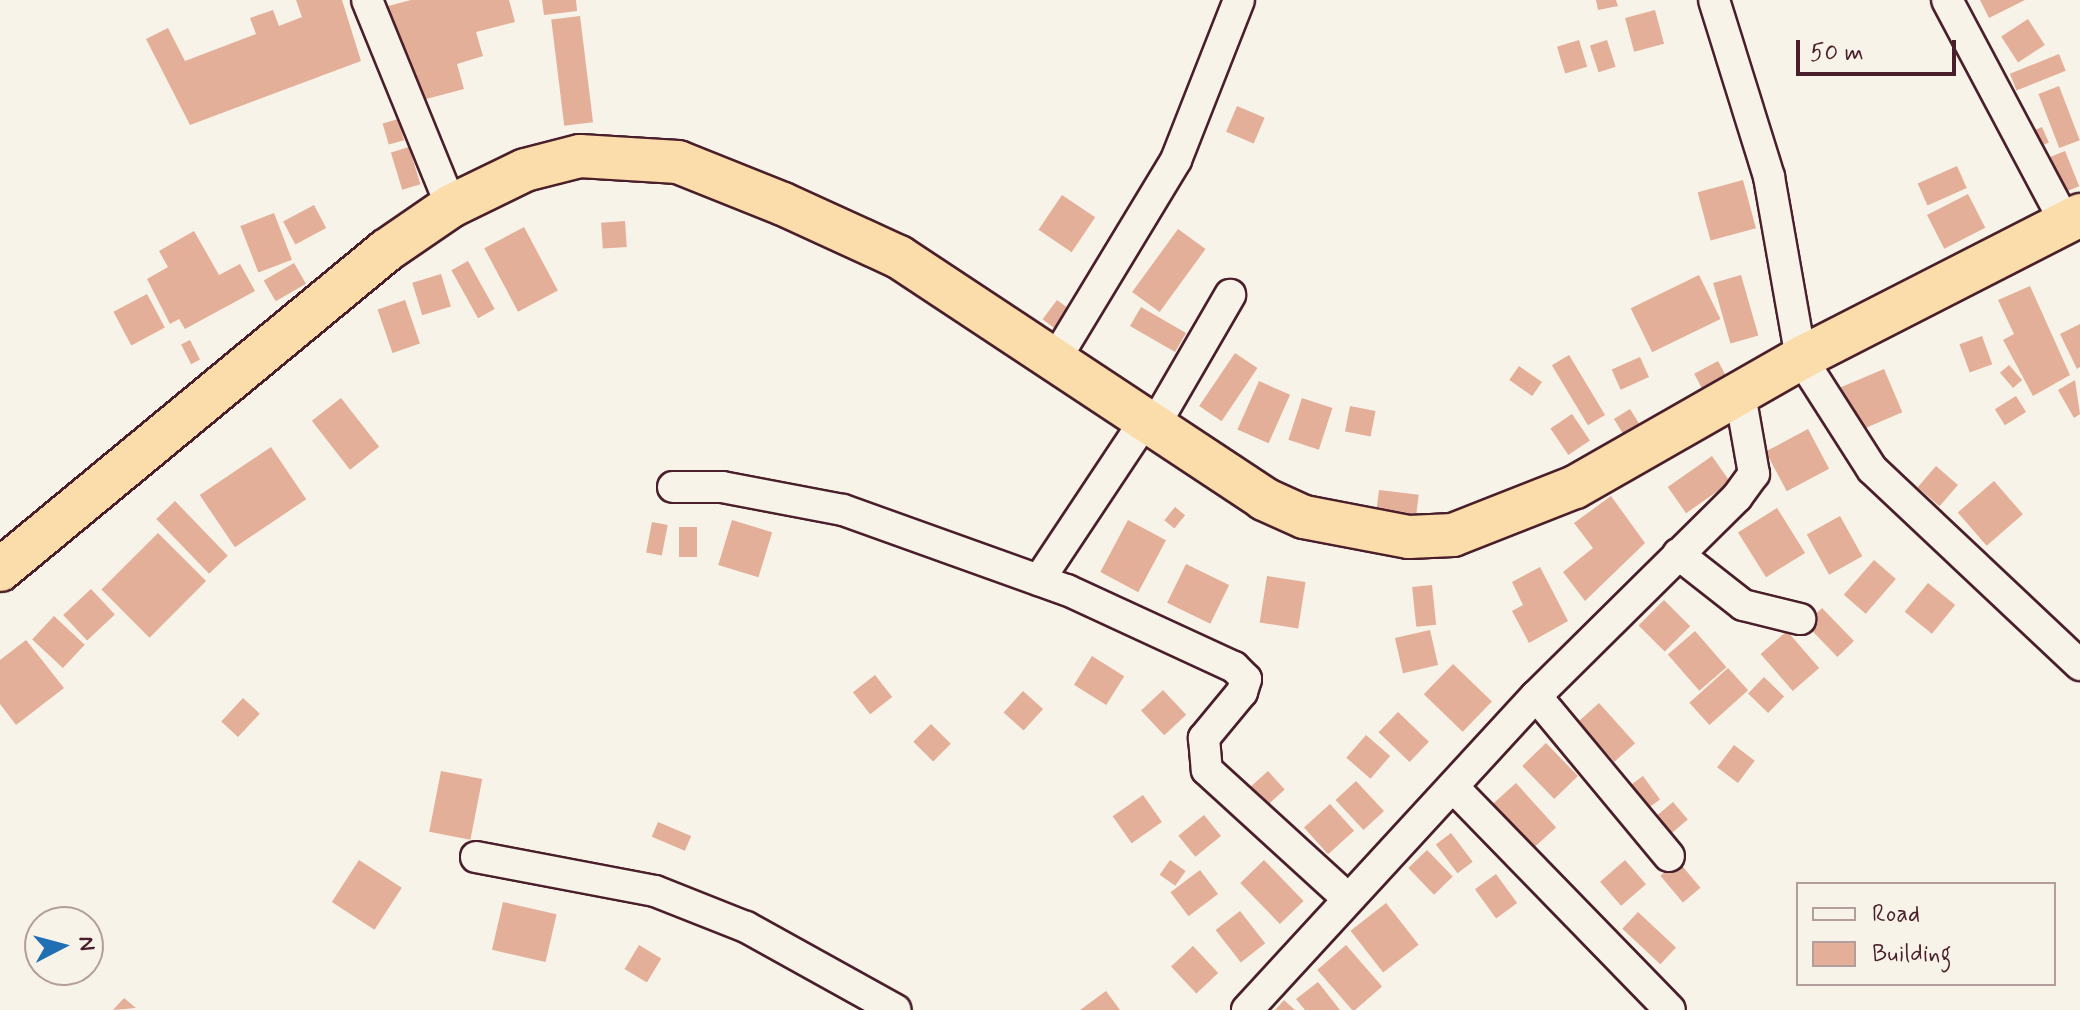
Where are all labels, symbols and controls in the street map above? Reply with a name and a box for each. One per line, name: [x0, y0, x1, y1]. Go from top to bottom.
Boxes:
scale bar: [1800, 24, 1960, 74]
text: 50 m: [1810, 38, 1864, 69]
legend: [1796, 882, 2056, 986]
text: Road: [1872, 899, 1920, 930]
north arrow: [24, 906, 104, 986]
text: N: [71, 935, 101, 952]
text: Building: [1872, 939, 1952, 970]

